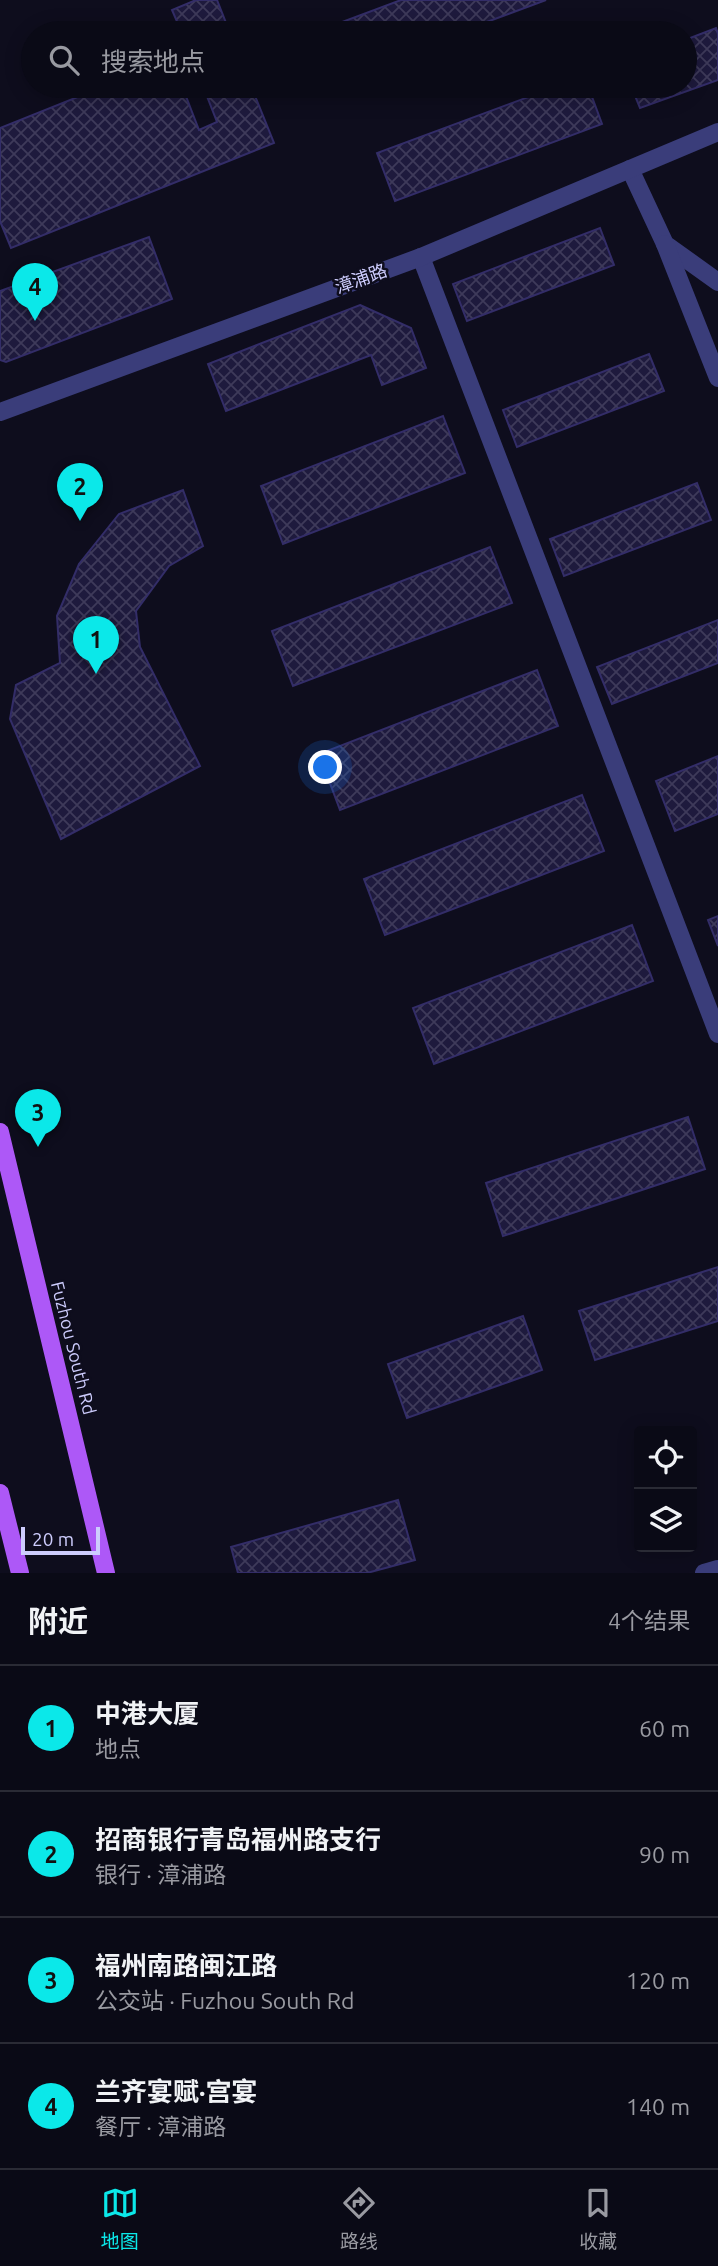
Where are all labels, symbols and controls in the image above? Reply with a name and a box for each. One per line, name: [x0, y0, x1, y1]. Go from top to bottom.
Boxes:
search box: [21, 21, 697, 98]
icon: search: [45, 41, 83, 79]
text: 搜索地点: [101, 47, 205, 76]
street label: 漳浦路: [332, 259, 389, 297]
pin: 4: [12, 263, 58, 321]
pin: 2: [57, 463, 103, 521]
pin: 1: [73, 616, 119, 674]
your location: [308, 750, 342, 784]
pin: 3: [15, 1089, 61, 1147]
street label: Fuzhou South Rd: [48, 1279, 100, 1416]
map controls: [634, 1426, 697, 1552]
button: locate: [634, 1426, 697, 1489]
button: layers: [634, 1489, 697, 1552]
scale bar: [21, 1524, 100, 1556]
text: 20 m: [32, 1528, 74, 1550]
text: 附近: [28, 1604, 88, 1638]
text: 4个结果: [608, 1608, 690, 1633]
text: 中港大厦: [95, 1699, 199, 1728]
text: 1: [45, 1716, 57, 1741]
text: 60 m: [639, 1716, 690, 1741]
text: 地点: [95, 1736, 141, 1761]
text: 招商银行青岛福州路支行: [95, 1825, 381, 1854]
text: 2: [45, 1842, 57, 1867]
text: 90 m: [639, 1842, 690, 1867]
text: 银行 · 漳浦路: [95, 1862, 226, 1887]
text: 福州南路闽江路: [95, 1951, 277, 1980]
text: 3: [45, 1968, 57, 1993]
text: 120 m: [626, 1968, 690, 1993]
text: 公交站 · Fuzhou South Rd: [95, 1988, 354, 2013]
text: 兰齐宴赋·宫宴: [95, 2077, 257, 2106]
text: 4: [45, 2094, 57, 2119]
text: 140 m: [626, 2094, 690, 2119]
text: 餐厅 · 漳浦路: [95, 2114, 226, 2139]
tab: 地图: [101, 2184, 139, 2253]
tab: 路线: [340, 2184, 378, 2253]
tab: 收藏: [579, 2184, 617, 2253]

